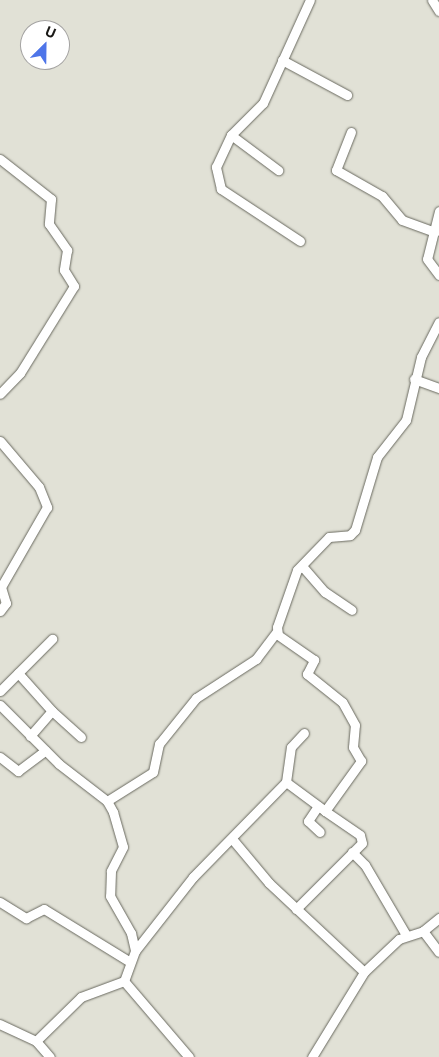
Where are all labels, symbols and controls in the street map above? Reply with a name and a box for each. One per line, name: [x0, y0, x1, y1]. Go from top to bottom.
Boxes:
north arrow: [20, 20, 70, 70]
text: U: [42, 21, 59, 42]

